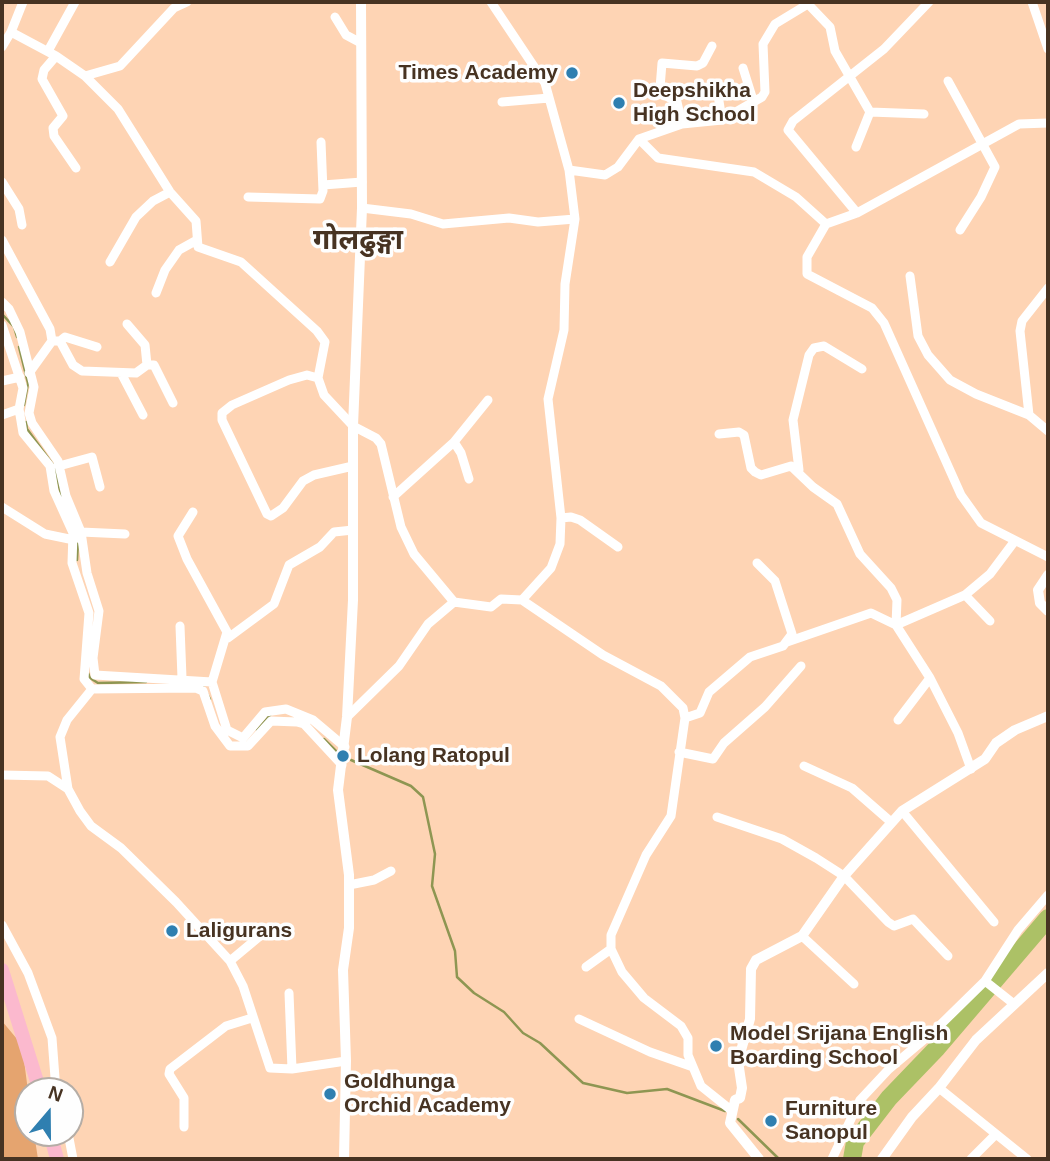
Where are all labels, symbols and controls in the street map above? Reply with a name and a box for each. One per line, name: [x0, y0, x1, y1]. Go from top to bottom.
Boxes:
place label: Times Academy: [398, 60, 558, 86]
marker: Times Academy: [564, 65, 580, 81]
place label: Deepshikha High School: [633, 78, 755, 128]
marker: Deepshikha High School: [611, 95, 627, 111]
district label: गोलढुङ्गा: [313, 224, 403, 258]
place label: Lolang Ratopul: [357, 743, 510, 769]
marker: Lolang Ratopul: [335, 748, 351, 764]
place label: Laligurans: [186, 918, 292, 944]
marker: Laligurans: [164, 923, 180, 939]
place label: Model Srijana English Boarding School: [730, 1021, 948, 1071]
marker: Model Srijana English Boarding School: [708, 1038, 724, 1054]
place label: Goldhunga Orchid Academy: [344, 1069, 511, 1119]
north arrow: [14, 1077, 84, 1147]
text: N: [46, 1081, 66, 1106]
marker: Goldhunga Orchid Academy: [322, 1086, 338, 1102]
place label: Furniture Sanopul: [785, 1096, 877, 1146]
marker: Furniture Sanopul: [763, 1113, 779, 1129]

